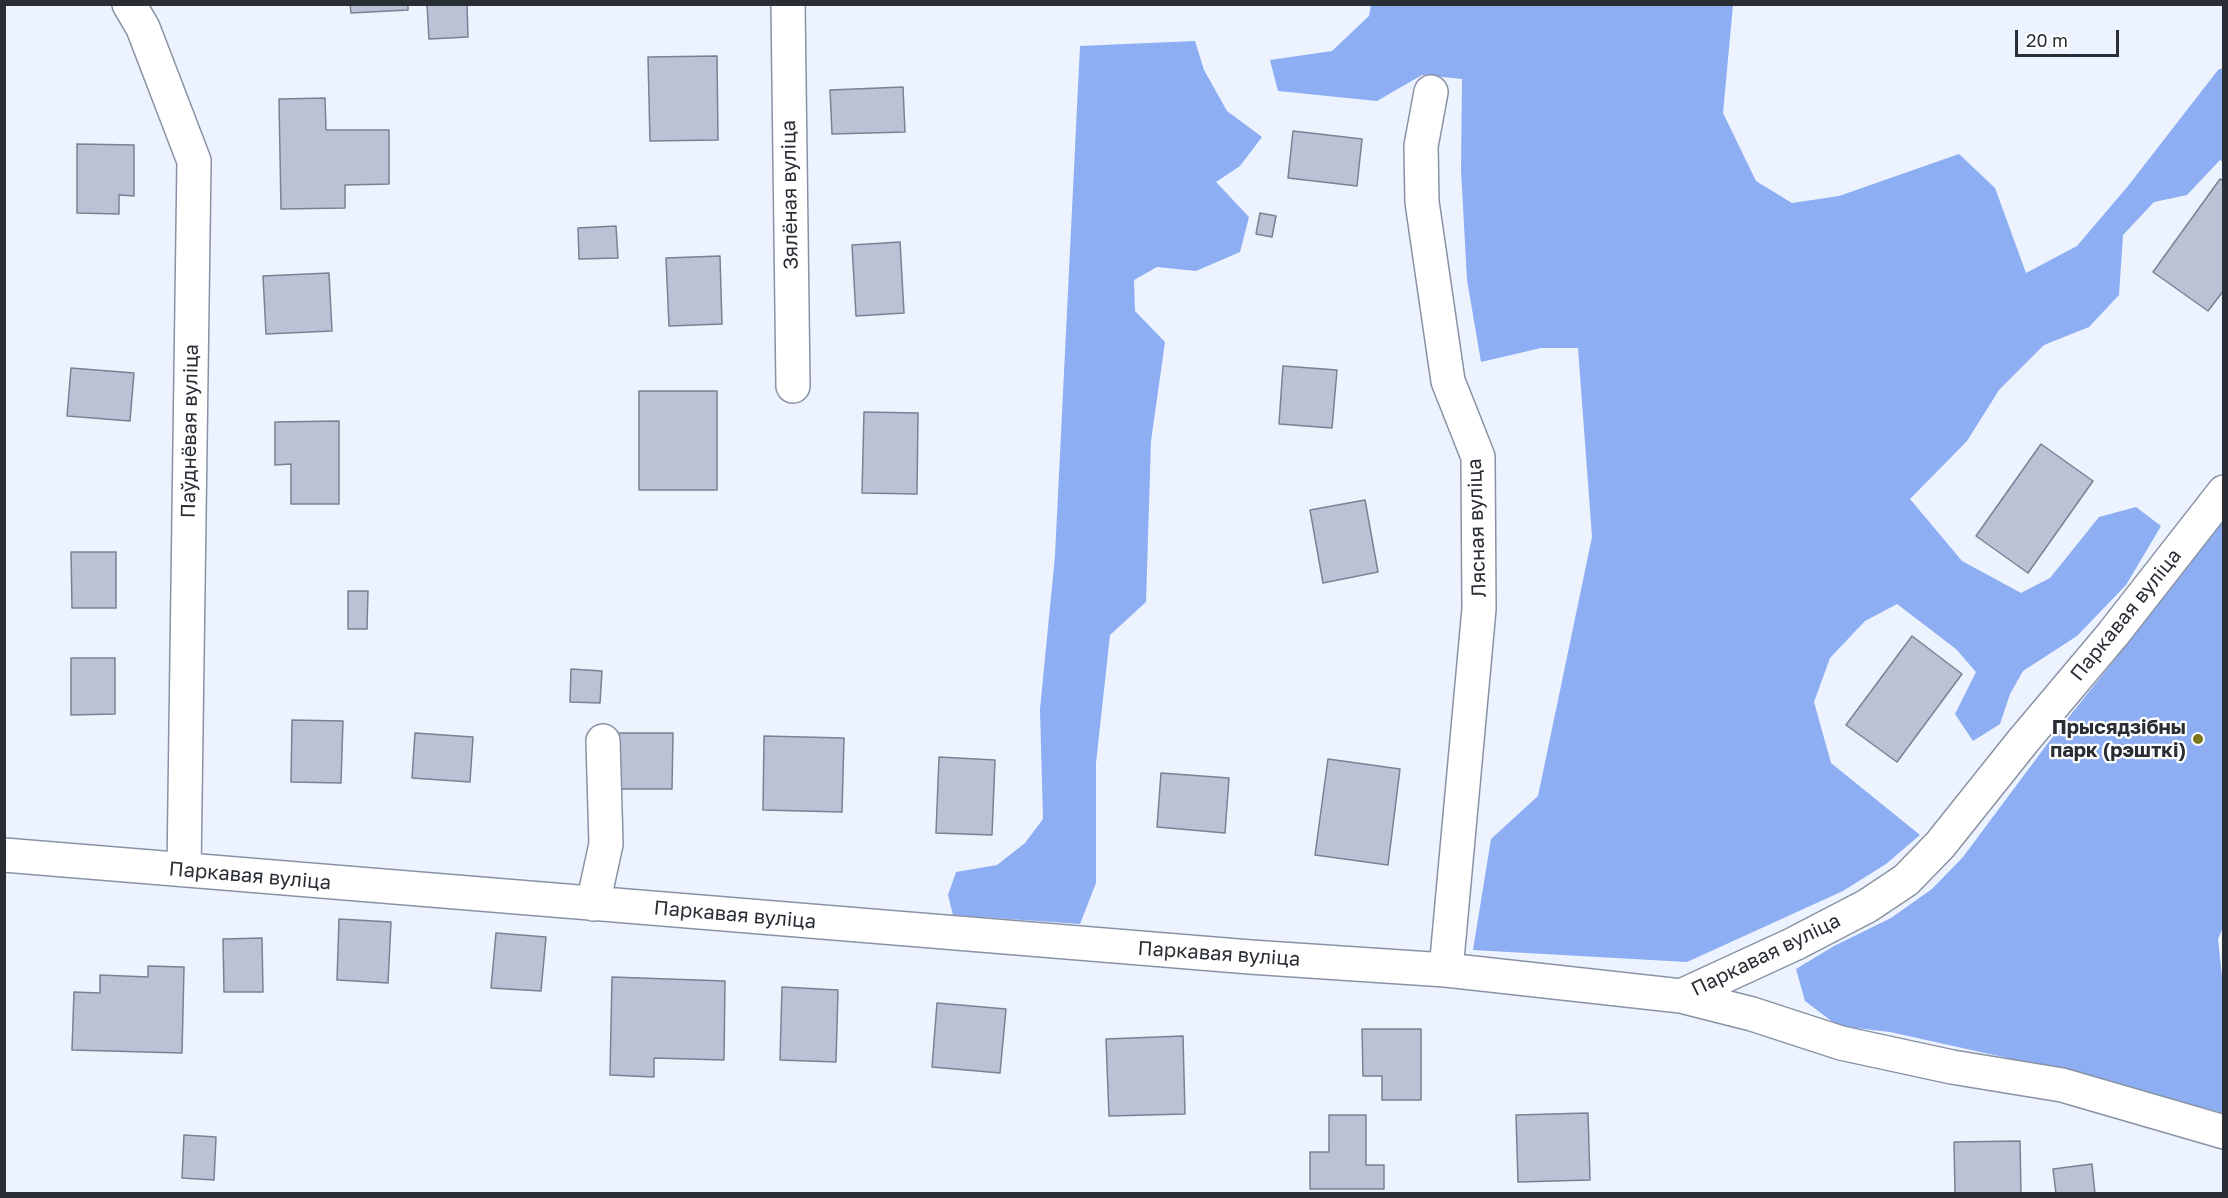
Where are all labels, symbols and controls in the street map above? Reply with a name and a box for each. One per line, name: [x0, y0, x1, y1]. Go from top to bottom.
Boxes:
scale bar: [2018, 18, 2122, 56]
text: 20 m: [2026, 29, 2068, 51]
street label: Зялёная вуліца: [777, 120, 803, 270]
street label: Паўднёвая вуліца: [176, 344, 204, 518]
street label: Лясная вуліца: [1463, 458, 1491, 598]
street label: Паркавая вуліца: [2065, 544, 2187, 686]
place label: Прысядзібны парк (рэшткі): [2050, 716, 2186, 763]
marker: Прысядзібны парк (рэшткі): [2191, 732, 2205, 746]
street label: Паркавая вуліца: [168, 857, 332, 895]
street label: Паркавая вуліца: [653, 896, 817, 934]
street label: Паркавая вуліца: [1688, 909, 1844, 1001]
street label: Паркавая вуліца: [1137, 936, 1301, 972]

